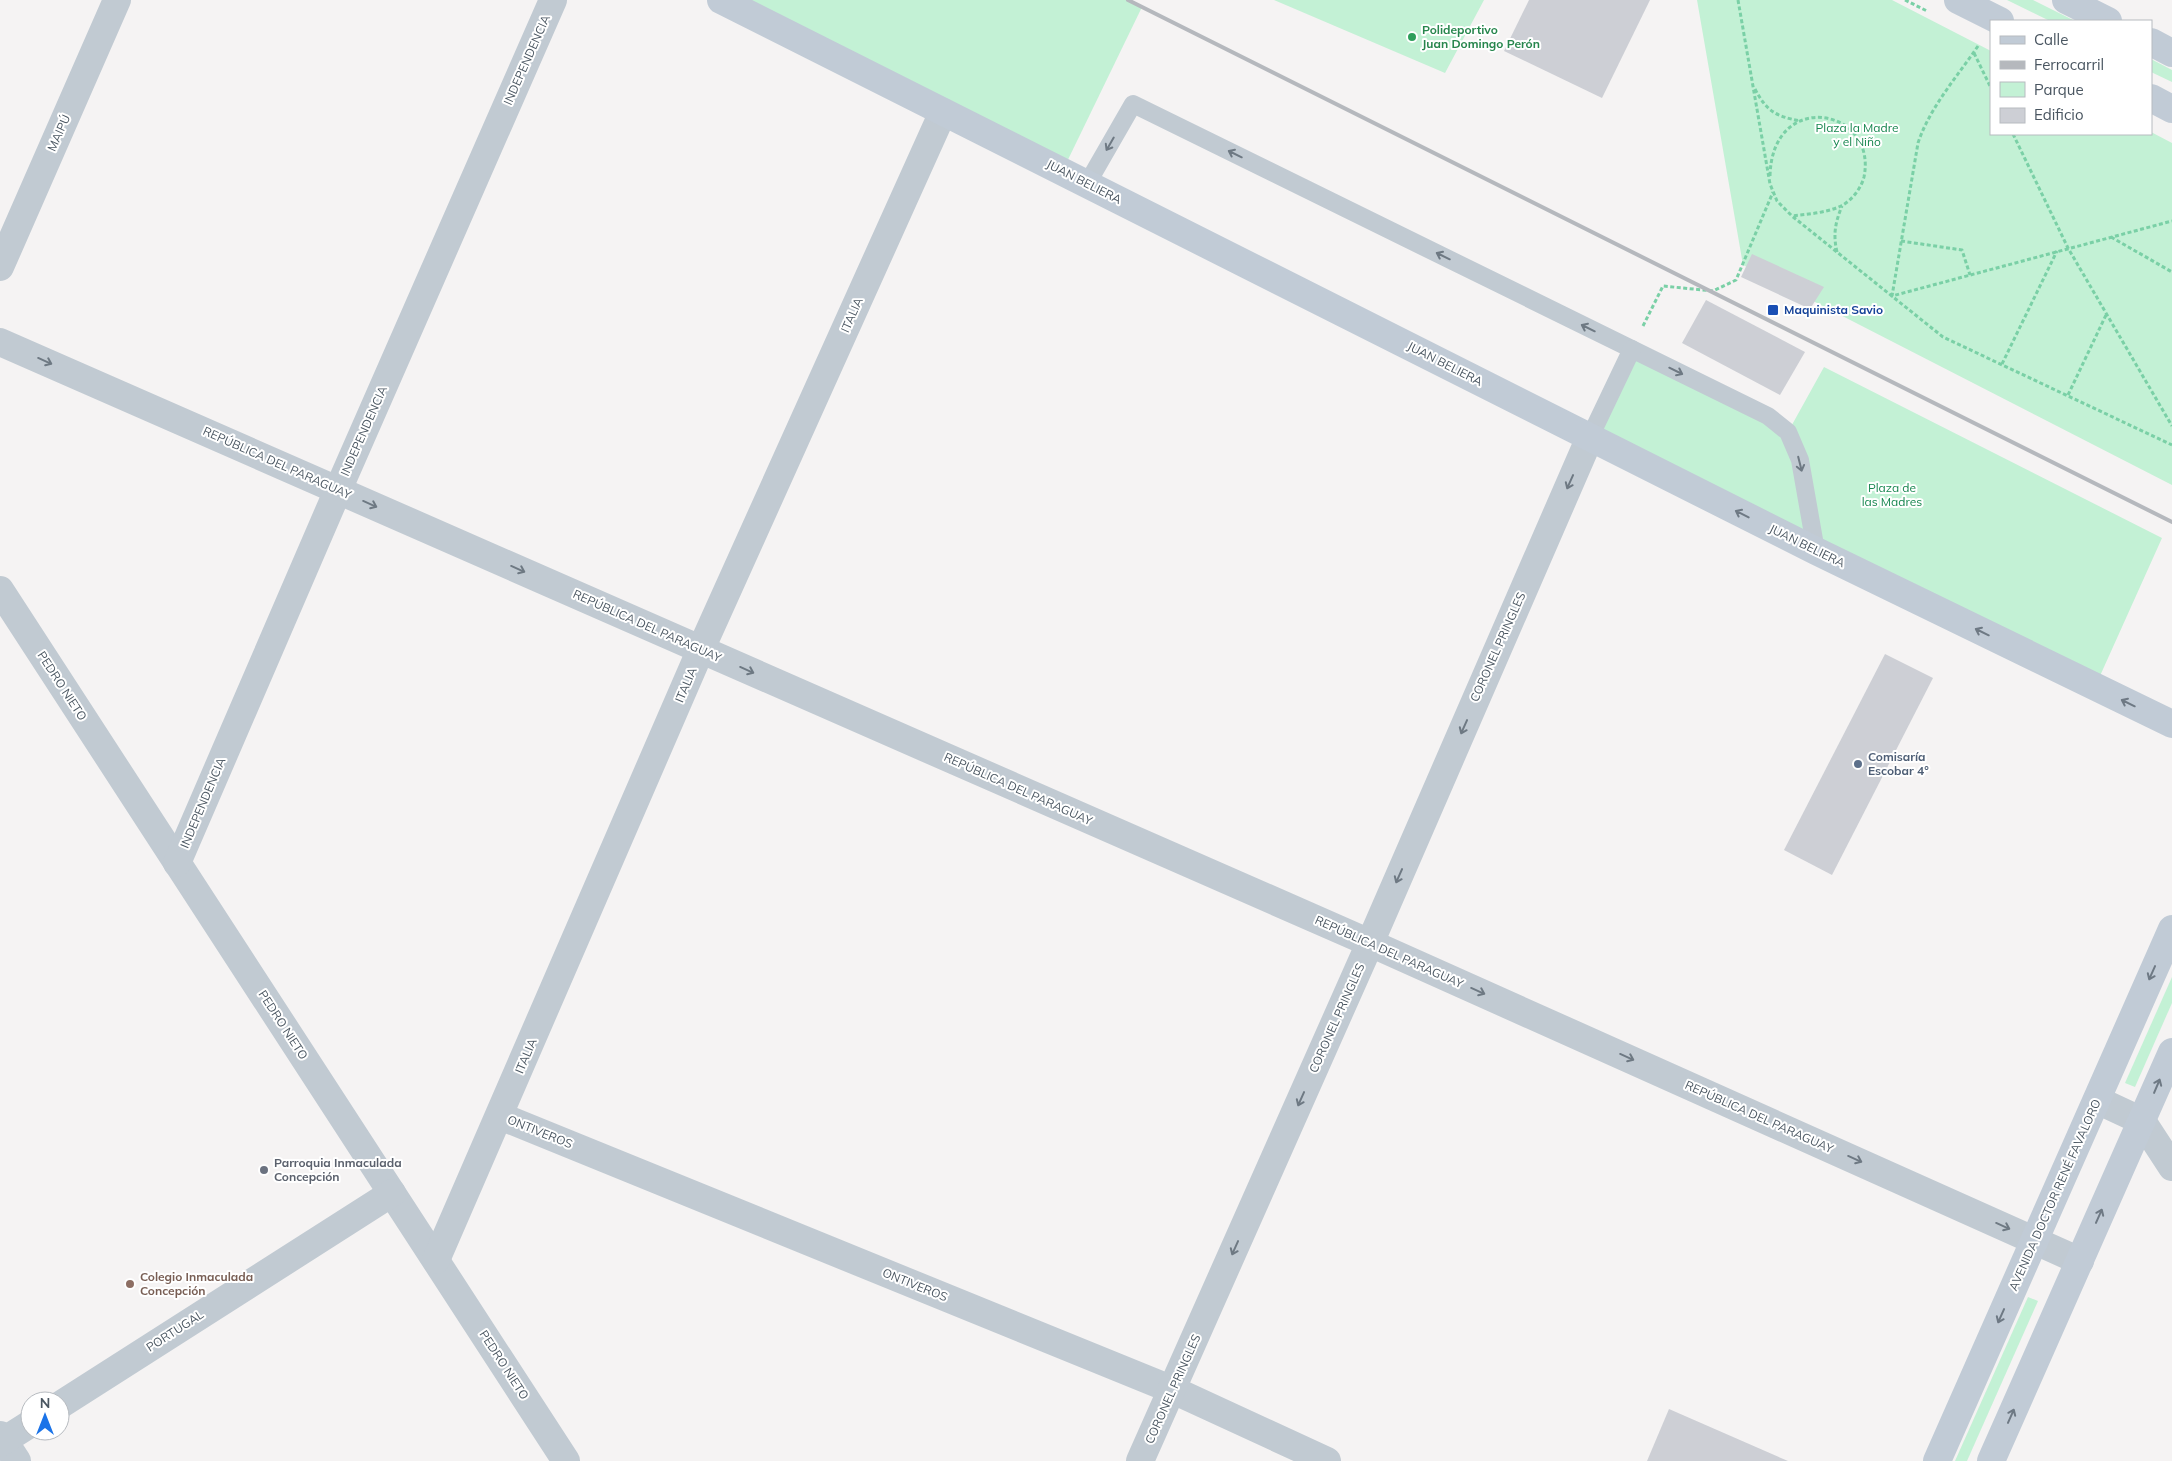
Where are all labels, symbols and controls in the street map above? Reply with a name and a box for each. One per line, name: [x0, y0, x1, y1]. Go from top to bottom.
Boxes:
street label: INDEPENDENCIA: [500, 12, 553, 107]
legend: [1990, 20, 2152, 135]
place label: Polideportivo Juan Domingo Perón: [1422, 22, 1540, 51]
text: Calle: [2034, 30, 2068, 49]
marker: Polideportivo Juan Domingo Perón: [1406, 31, 1418, 43]
text: Ferrocarril: [2034, 55, 2104, 74]
text: Parque: [2034, 80, 2084, 99]
text: Edificio: [2034, 105, 2084, 124]
street label: MAIPÚ: [44, 112, 73, 154]
park label: Plaza la Madre y el Niño: [1815, 120, 1899, 149]
one-way arrow: [1105, 136, 1115, 151]
one-way arrow: [1228, 149, 1243, 158]
street label: JUAN BELIERA: [1044, 156, 1125, 207]
one-way arrow: [1435, 251, 1450, 261]
street label: ITALIA: [837, 295, 866, 335]
place label: Maquinista Savio: [1784, 302, 1883, 317]
marker: Maquinista Savio: [1766, 303, 1780, 317]
one-way arrow: [1581, 322, 1596, 332]
street label: JUAN BELIERA: [1405, 338, 1486, 389]
one-way arrow: [37, 357, 52, 367]
one-way arrow: [1668, 366, 1683, 376]
street label: INDEPENDENCIA: [337, 383, 390, 478]
street label: REPÚBLICA DEL PARAGUAY: [201, 423, 354, 502]
one-way arrow: [1796, 455, 1805, 471]
one-way arrow: [1565, 474, 1575, 489]
park label: Plaza de las Madres: [1862, 480, 1922, 509]
one-way arrow: [362, 499, 377, 509]
one-way arrow: [1735, 509, 1750, 518]
street label: JUAN BELIERA: [1767, 521, 1848, 570]
one-way arrow: [510, 565, 525, 575]
street label: REPÚBLICA DEL PARAGUAY: [571, 586, 724, 665]
street label: CORONEL PRINGLES: [1467, 590, 1528, 704]
one-way arrow: [1975, 627, 1990, 636]
street label: PEDRO NIETO: [34, 648, 90, 723]
street label: ITALIA: [671, 665, 700, 705]
one-way arrow: [739, 665, 754, 675]
one-way arrow: [2121, 698, 2136, 707]
one-way arrow: [1458, 719, 1468, 734]
street label: REPÚBLICA DEL PARAGUAY: [942, 749, 1095, 828]
place label: Comisaría Escobar 4°: [1868, 749, 1929, 778]
street label: INDEPENDENCIA: [177, 755, 228, 850]
marker: Comisaría Escobar 4°: [1852, 758, 1864, 770]
one-way arrow: [1393, 868, 1403, 883]
street label: REPÚBLICA DEL PARAGUAY: [1313, 912, 1466, 991]
street label: CORONEL PRINGLES: [1306, 961, 1367, 1075]
one-way arrow: [2147, 965, 2157, 980]
street label: PEDRO NIETO: [255, 987, 311, 1062]
one-way arrow: [1470, 987, 1485, 997]
street label: ITALIA: [511, 1036, 540, 1076]
one-way arrow: [1619, 1053, 1634, 1063]
street label: REPÚBLICA DEL PARAGUAY: [1683, 1077, 1836, 1156]
one-way arrow: [2152, 1079, 2162, 1094]
one-way arrow: [1295, 1091, 1305, 1106]
street label: AVENIDA DOCTOR RENÉ FAVALORO: [2005, 1097, 2104, 1293]
street label: ONTIVEROS: [505, 1112, 575, 1151]
place label: Parroquia Inmaculada Concepción: [274, 1155, 402, 1184]
one-way arrow: [1847, 1155, 1862, 1165]
marker: Parroquia Inmaculada Concepción: [258, 1164, 270, 1176]
one-way arrow: [2095, 1209, 2105, 1224]
one-way arrow: [1995, 1221, 2010, 1231]
one-way arrow: [1230, 1240, 1240, 1255]
street label: ONTIVEROS: [880, 1265, 950, 1304]
place label: Colegio Inmaculada Concepción: [140, 1269, 253, 1298]
marker: Colegio Inmaculada Concepción: [124, 1278, 136, 1290]
street label: PORTUGAL: [143, 1306, 207, 1355]
one-way arrow: [1996, 1308, 2006, 1323]
street label: PEDRO NIETO: [476, 1327, 532, 1402]
street label: CORONEL PRINGLES: [1142, 1332, 1203, 1446]
north arrow: [20, 1391, 70, 1441]
text: N: [40, 1394, 50, 1412]
one-way arrow: [2006, 1409, 2016, 1424]

